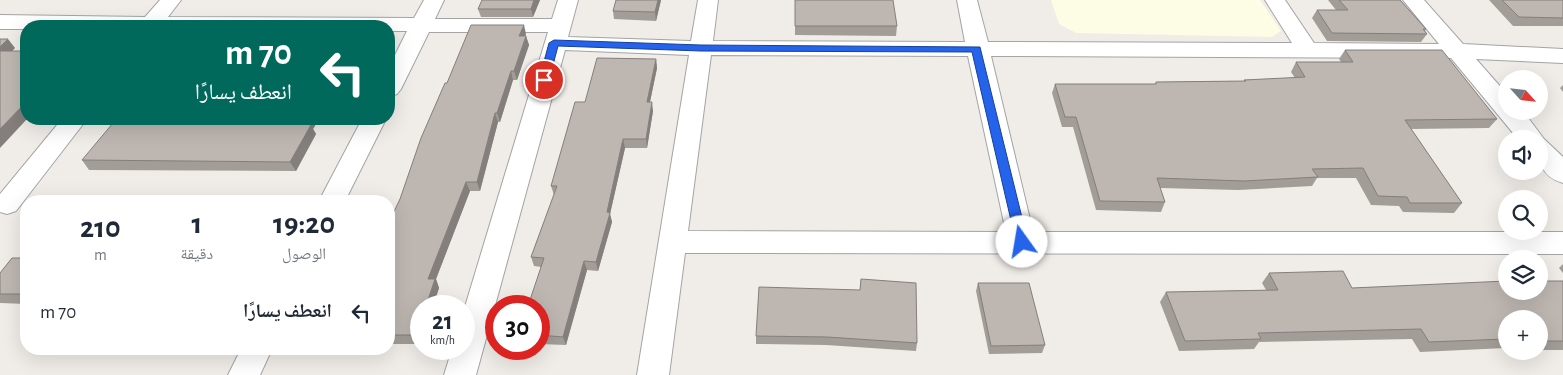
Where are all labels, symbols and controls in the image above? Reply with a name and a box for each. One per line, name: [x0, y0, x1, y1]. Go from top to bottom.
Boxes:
text: 70 m: [225, 36, 292, 71]
icon: left: [310, 40, 375, 105]
pin: [523, 59, 565, 101]
icon: arrive: [530, 66, 558, 94]
north arrow: [1498, 70, 1548, 120]
map controls: [1498, 70, 1548, 360]
text: انعطف يسارًا: [195, 81, 292, 103]
button: sound: [1498, 130, 1548, 180]
button: search: [1498, 190, 1548, 240]
text: 1: [191, 209, 202, 239]
text: 19:20: [273, 209, 335, 239]
text: 210: [80, 213, 121, 243]
position arrow: [995, 215, 1047, 267]
text: دقيقة: [181, 246, 213, 262]
text: الوصول: [282, 246, 326, 262]
text: m: [94, 247, 107, 263]
button: layers: [1498, 250, 1548, 300]
speed limit sign: 30: [485, 295, 550, 360]
icon: left: [347, 299, 375, 327]
text: انعطف يسارًا: [243, 302, 332, 321]
text: 70 m: [40, 303, 76, 322]
text: 21: [432, 309, 453, 334]
button: +: [1498, 310, 1548, 360]
text: km/h: [430, 334, 455, 346]

